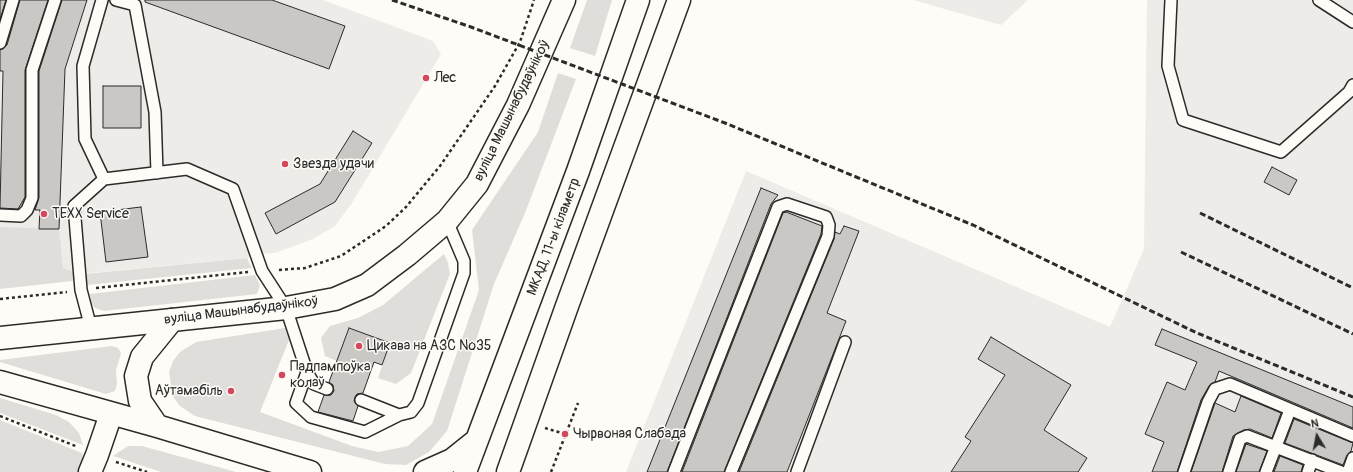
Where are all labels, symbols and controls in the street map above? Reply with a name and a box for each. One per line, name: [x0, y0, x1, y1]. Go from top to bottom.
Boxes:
street label: вуліца Машынабудаўнікоў: [471, 38, 553, 184]
place label: Лес: [434, 70, 456, 86]
marker: Лес: [421, 73, 431, 83]
place label: Звезда удачи: [293, 156, 374, 172]
marker: Звезда удачи: [280, 159, 290, 169]
street label: МКАД, 11-ы кіламетр: [524, 176, 584, 298]
place label: TEXX Service: [52, 206, 129, 222]
marker: TEXX Service: [39, 209, 49, 219]
street label: вуліца Машынабудаўнікоў: [163, 293, 319, 329]
place label: Цикава на АЗС №35: [367, 338, 491, 354]
marker: Цикава на АЗС №35: [354, 341, 364, 351]
place label: Падпампоўка колаў: [290, 359, 371, 392]
marker: Падпампоўка колаў: [277, 370, 287, 380]
place label: Аўтамабіль: [155, 383, 223, 399]
marker: Аўтамабіль: [226, 386, 236, 396]
north arrow: [1297, 416, 1337, 456]
text: N: [1310, 417, 1320, 431]
place label: Чырвоная Слабада: [573, 426, 686, 442]
marker: Чырвоная Слабада: [560, 429, 570, 439]

